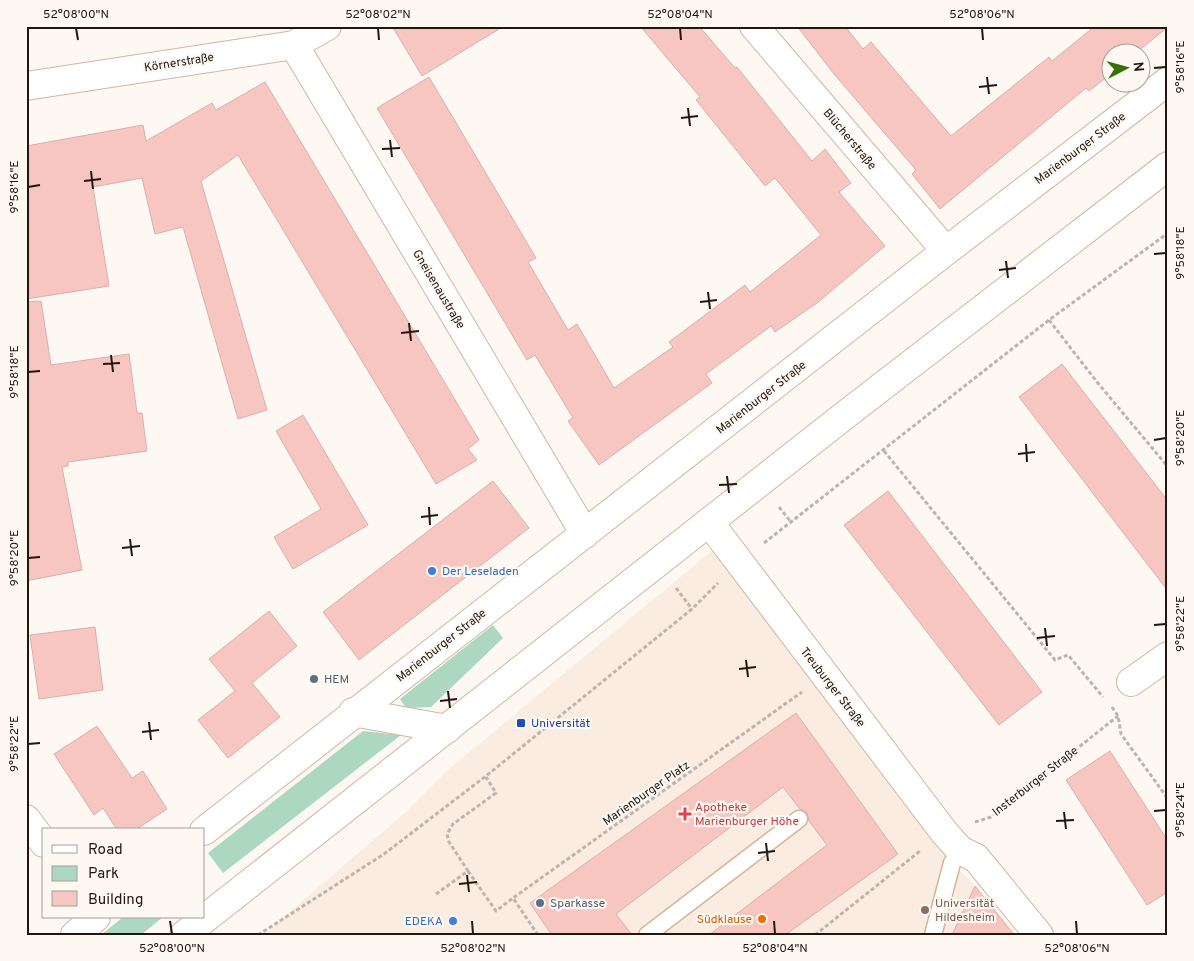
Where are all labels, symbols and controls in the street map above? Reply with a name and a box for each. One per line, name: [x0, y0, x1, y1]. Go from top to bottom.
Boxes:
text: 52°08'00"N: [43, 7, 109, 23]
text: 52°08'02"N: [345, 7, 411, 23]
text: 52°08'04"N: [647, 7, 713, 23]
text: 52°08'06"N: [949, 7, 1015, 23]
text: 9°58'16"E: [1173, 40, 1189, 94]
north arrow: [1102, 42, 1152, 92]
street label: Körnerstraße: [143, 50, 215, 76]
text: N: [1128, 61, 1146, 73]
street label: Blücherstraße: [819, 106, 880, 174]
street label: Marienburger Straße: [1032, 109, 1130, 188]
text: 9°58'16"E: [7, 160, 23, 214]
text: 9°58'18"E: [1173, 226, 1189, 280]
street label: Gneisenaustraße: [408, 247, 468, 332]
text: 9°58'18"E: [7, 345, 23, 399]
street label: Marienburger Straße: [713, 357, 810, 438]
text: 9°58'20"E: [1173, 410, 1189, 466]
text: 9°58'20"E: [7, 530, 23, 586]
place label: Der Leseladen: [442, 564, 519, 580]
marker: Der Leseladen: [426, 565, 438, 577]
text: 9°58'22"E: [1173, 596, 1189, 652]
street label: Marienburger Straße: [393, 605, 490, 686]
street label: Treuburger Straße: [796, 644, 868, 731]
place label: HEM: [324, 672, 349, 688]
marker: HEM: [308, 673, 320, 685]
text: 9°58'22"E: [7, 716, 23, 772]
place label: Universität: [531, 716, 590, 732]
marker: Universität: [515, 717, 527, 729]
street label: Insterburger Straße: [989, 743, 1082, 820]
street label: Marienburger Platz: [600, 758, 693, 830]
text: 9°58'24"E: [1173, 782, 1189, 838]
place label: Apotheke Marienburger Höhe: [695, 800, 799, 830]
marker: Apotheke Marienburger Höhe: [679, 808, 691, 820]
legend: [42, 828, 205, 918]
text: Road: [88, 841, 123, 860]
text: Park: [88, 865, 119, 884]
text: Building: [88, 891, 143, 910]
place label: Sparkasse: [550, 896, 605, 912]
place label: Universität Hildesheim: [935, 896, 995, 926]
marker: Sparkasse: [534, 897, 546, 909]
marker: Universität Hildesheim: [919, 904, 931, 916]
place label: Südklause: [697, 912, 752, 928]
marker: Südklause: [756, 913, 768, 925]
place label: EDEKA: [405, 914, 443, 930]
marker: EDEKA: [447, 915, 459, 927]
text: 52°08'00"N: [139, 941, 205, 957]
text: 52°08'02"N: [440, 941, 506, 957]
text: 52°08'04"N: [742, 941, 808, 957]
text: 52°08'06"N: [1044, 941, 1110, 957]

